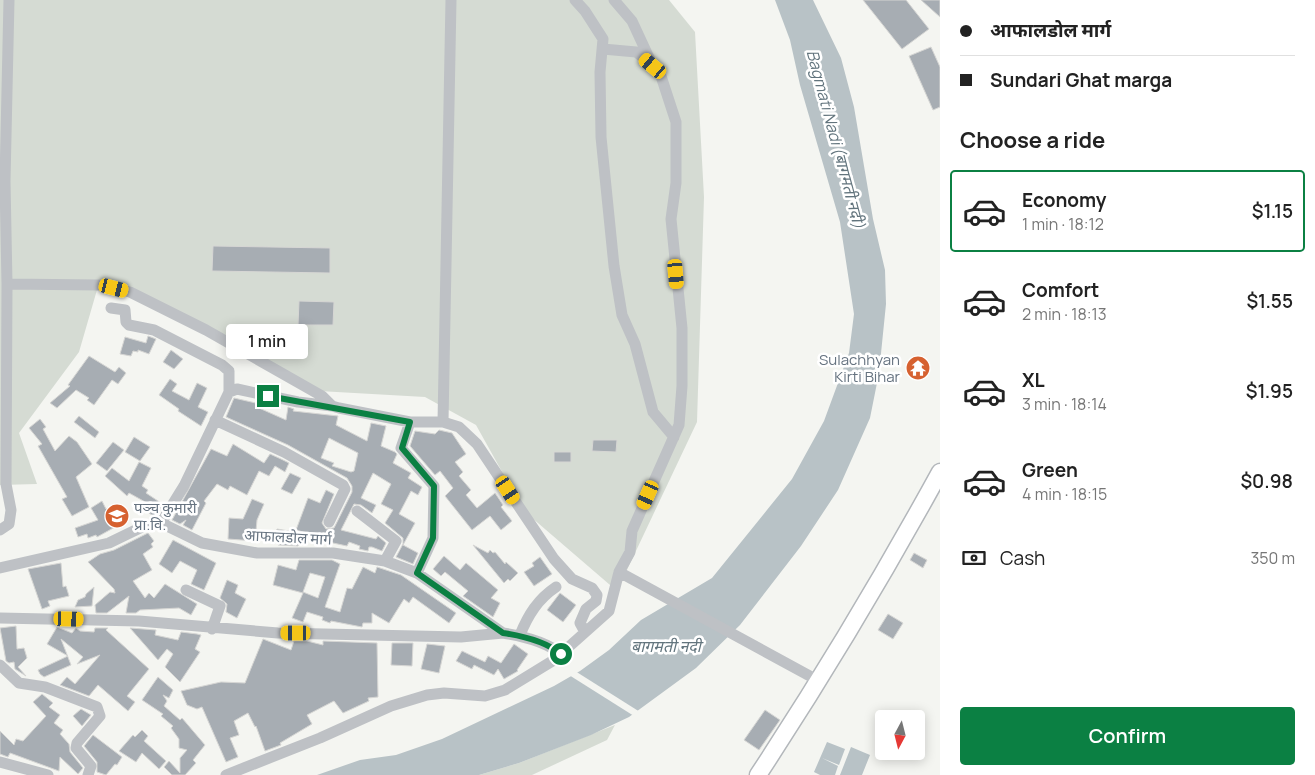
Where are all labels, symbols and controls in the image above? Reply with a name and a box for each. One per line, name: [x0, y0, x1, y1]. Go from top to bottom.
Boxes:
text: आफालडोल मार्ग: [990, 17, 1111, 43]
water label: Bagmati Nadi (बागमती नदी): [802, 47, 870, 231]
car: [636, 51, 669, 81]
text: Sundari Ghat marga: [990, 67, 1172, 93]
text: Choose a ride: [960, 125, 1105, 155]
text: Economy: [1022, 187, 1106, 213]
icon: car: [962, 189, 1007, 234]
text: $1.15: [1252, 198, 1293, 224]
text: 1 min · 18:12: [1022, 213, 1104, 235]
car: [667, 258, 684, 290]
car: [97, 277, 130, 299]
text: Comfort: [1022, 277, 1099, 303]
icon: car: [962, 279, 1007, 324]
text: $1.55: [1246, 288, 1293, 314]
text: 2 min · 18:13: [1022, 303, 1107, 325]
callout: 1 min: [227, 324, 309, 358]
text: 1 min: [248, 330, 286, 352]
place label: Sulachhyan Kirti Bihar: [819, 349, 901, 387]
temple icon: Sulachhyan Kirti Bihar: [905, 355, 931, 381]
text: XL: [1022, 367, 1045, 393]
icon: car: [962, 369, 1007, 414]
text: $1.95: [1246, 378, 1293, 404]
route end: [257, 385, 279, 407]
text: 3 min · 18:14: [1022, 393, 1107, 415]
text: Green: [1022, 457, 1078, 483]
icon: car: [962, 459, 1007, 504]
text: $0.98: [1240, 468, 1293, 494]
car: [493, 473, 522, 507]
car: [635, 478, 660, 512]
text: 4 min · 18:15: [1022, 483, 1107, 505]
place label: पञ्च कुमारी प्रा.वि.: [134, 497, 198, 535]
school or university icon: पञ्च कुमारी प्रा.वि.: [104, 503, 130, 529]
street label: आफालडोल मार्ग: [244, 524, 333, 550]
icon: cash: [960, 544, 988, 572]
text: Cash: [1000, 545, 1045, 571]
text: 350 m: [1250, 547, 1295, 569]
car: [53, 611, 84, 627]
car: [281, 626, 311, 641]
water label: बागमती नदी: [631, 635, 704, 657]
route start: [550, 643, 572, 665]
button: Confirm: [960, 707, 1295, 765]
north arrow: [875, 710, 925, 760]
map controls: [875, 710, 925, 760]

